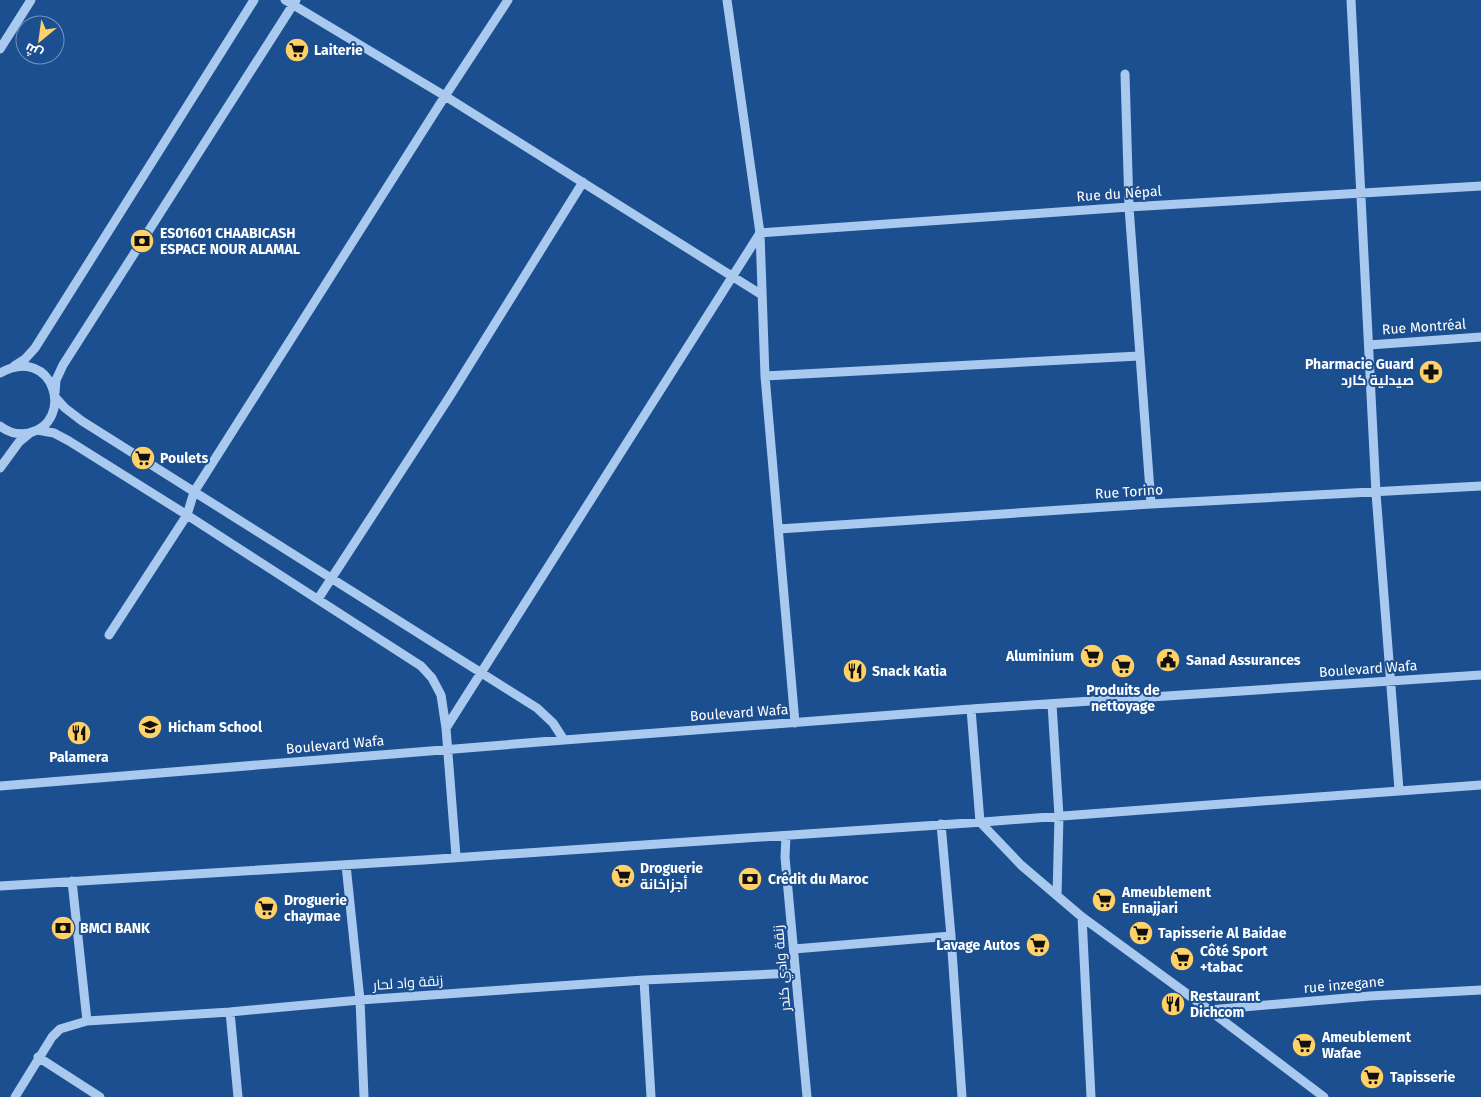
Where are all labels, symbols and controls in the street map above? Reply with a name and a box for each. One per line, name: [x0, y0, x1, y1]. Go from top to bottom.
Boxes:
north arrow: [15, 15, 65, 65]
supermarket icon: Laiterie: [284, 37, 310, 63]
text: ش: [22, 39, 46, 63]
place label: Laiterie: [314, 42, 363, 59]
street label: Rue du Népal: [1076, 183, 1162, 205]
place label: ES01601 CHAABICASH ESPACE NOUR ALAMAL: [160, 225, 300, 258]
bank icon: ES01601 CHAABICASH ESPACE NOUR ALAMAL: [129, 228, 155, 254]
street label: Rue Montréal: [1381, 316, 1467, 338]
place label: Pharmacie Guard صيدلية كارد: [1305, 356, 1414, 389]
pharmacy icon: Pharmacie Guard صيدلية كارد: [1418, 359, 1444, 385]
supermarket icon: Poulets: [130, 445, 156, 471]
place label: Poulets: [160, 450, 208, 467]
street label: Rue Torino: [1094, 481, 1164, 503]
supermarket icon: Aluminium: [1079, 643, 1105, 669]
public building icon: Sanad Assurances: [1155, 647, 1181, 673]
place label: Aluminium: [1005, 648, 1074, 665]
place label: Sanad Assurances: [1186, 652, 1301, 669]
supermarket icon: Produits de nettoyage: [1110, 653, 1136, 679]
street label: Boulevard Wafa: [1318, 657, 1418, 681]
restaurant icon: Snack Katia: [842, 658, 868, 684]
place label: Snack Katia: [872, 663, 947, 680]
place label: Produits de nettoyage: [1086, 682, 1160, 715]
street label: Boulevard Wafa: [689, 701, 789, 725]
school or university icon: Hicham School: [137, 714, 163, 740]
place label: Hicham School: [168, 719, 263, 736]
restaurant icon: Palamera: [66, 720, 92, 746]
street label: Boulevard Wafa: [285, 732, 385, 758]
place label: Palamera: [49, 749, 109, 766]
place label: Droguerie أجزاخانة: [640, 860, 703, 893]
supermarket icon: Droguerie أجزاخانة: [610, 863, 636, 889]
bank icon: Crédit du Maroc: [737, 866, 763, 892]
place label: Crédit du Maroc: [768, 871, 869, 888]
place label: Ameublement Ennajjari: [1121, 884, 1212, 917]
supermarket icon: Ameublement Ennajjari: [1091, 887, 1117, 913]
place label: Droguerie chaymae: [284, 892, 347, 925]
supermarket icon: Droguerie chaymae: [253, 895, 279, 921]
bank icon: BMCI BANK: [50, 915, 76, 941]
place label: BMCI BANK: [80, 920, 151, 937]
supermarket icon: Tapisserie Al Baidae: [1128, 920, 1154, 946]
street label: زنقة وادي كندر: [770, 924, 797, 1013]
place label: Tapisserie Al Baidae: [1158, 925, 1287, 942]
supermarket icon: Lavage Autos: [1025, 932, 1051, 958]
place label: Lavage Autos: [936, 937, 1020, 954]
place label: Côté Sport +tabac: [1200, 943, 1268, 976]
supermarket icon: Côté Sport +tabac: [1169, 946, 1195, 972]
street label: زنقة واد لحار: [371, 972, 444, 994]
street label: rue inzegane: [1303, 973, 1385, 997]
place label: Restaurant Dichcom: [1190, 988, 1261, 1021]
restaurant icon: Restaurant Dichcom: [1160, 991, 1186, 1017]
place label: Ameublement Wafae: [1321, 1029, 1412, 1062]
supermarket icon: Ameublement Wafae: [1291, 1032, 1317, 1058]
supermarket icon: Tapisserie: [1359, 1064, 1385, 1090]
place label: Tapisserie: [1390, 1069, 1456, 1086]

